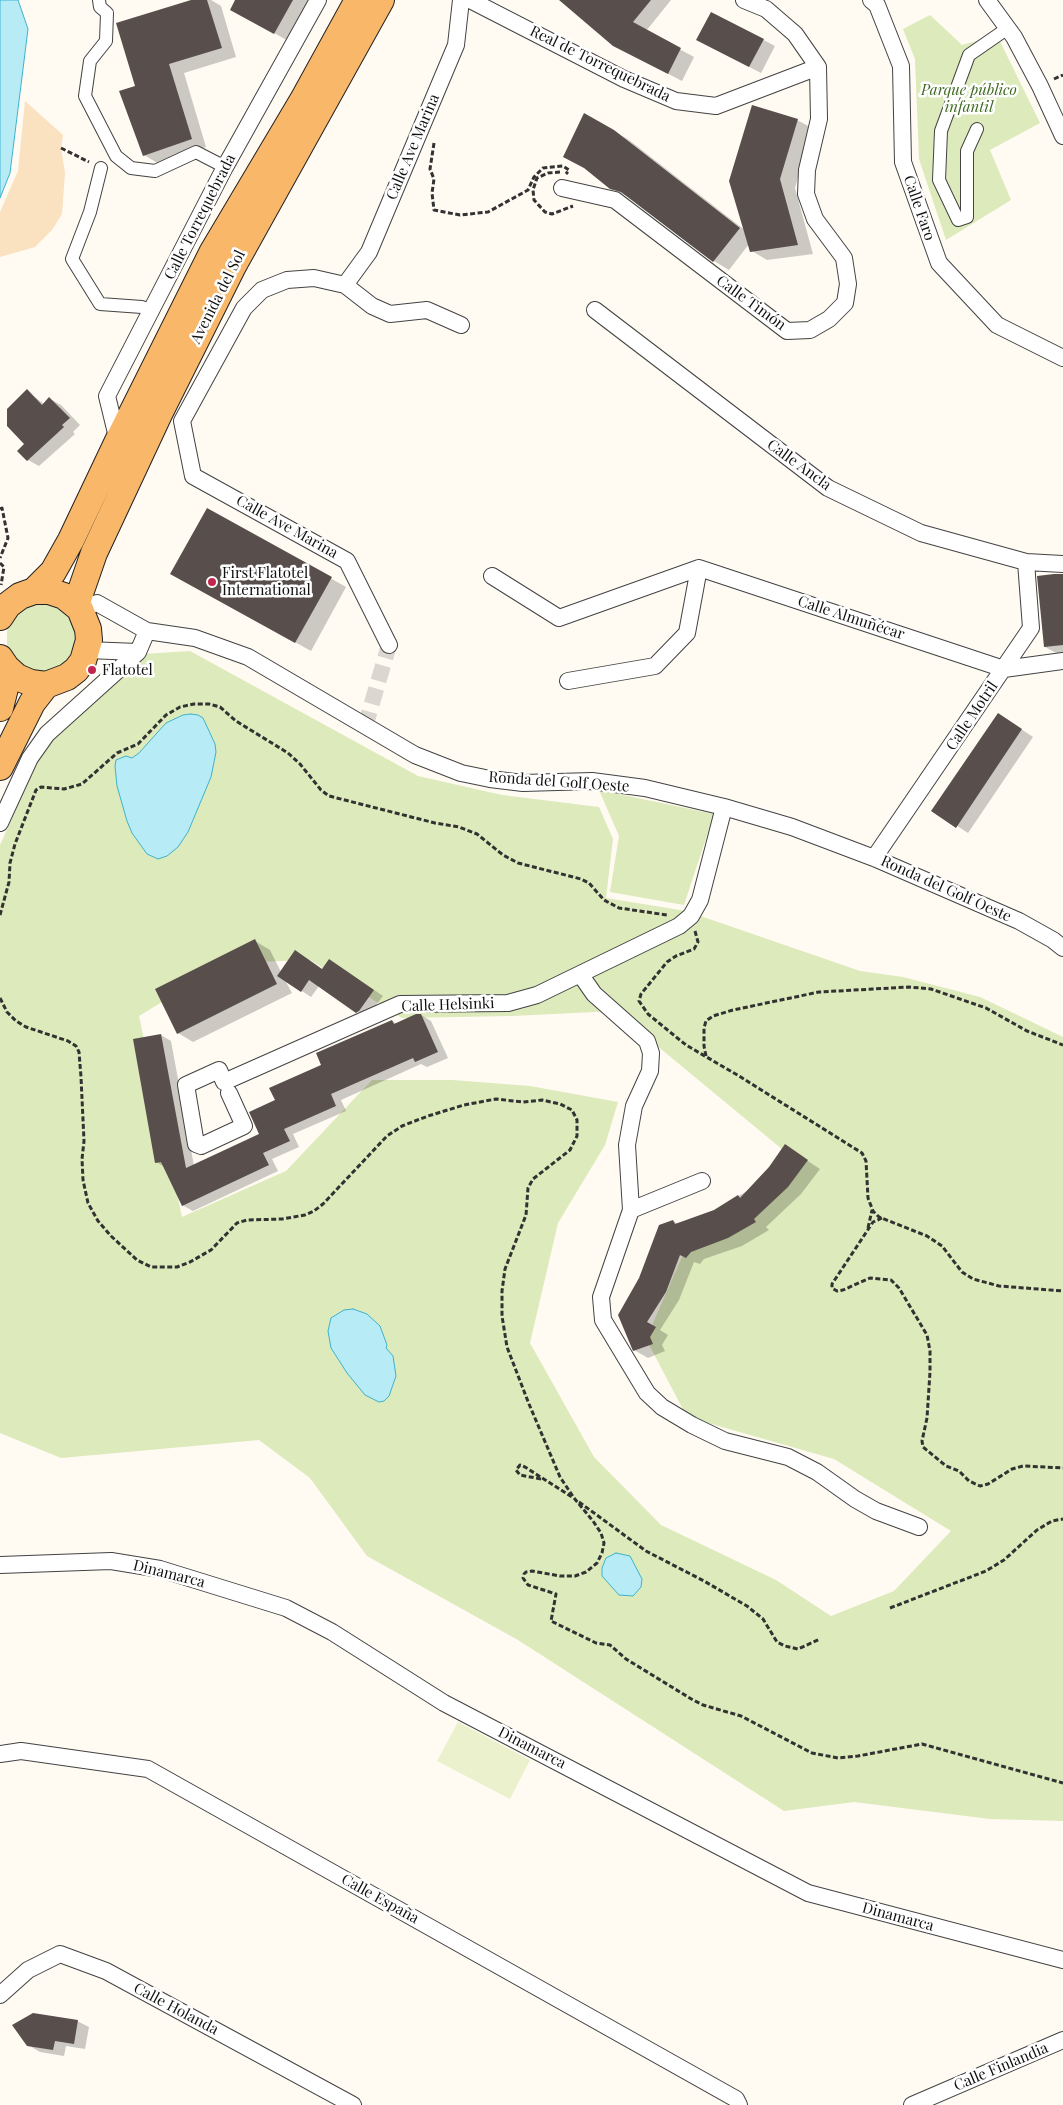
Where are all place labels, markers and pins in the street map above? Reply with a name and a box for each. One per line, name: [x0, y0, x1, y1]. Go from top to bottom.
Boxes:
place label: First Flatotel International: [222, 564, 311, 599]
marker: First Flatotel International: [206, 576, 218, 588]
place label: Flatotel: [102, 661, 153, 679]
marker: Flatotel: [86, 664, 98, 676]

